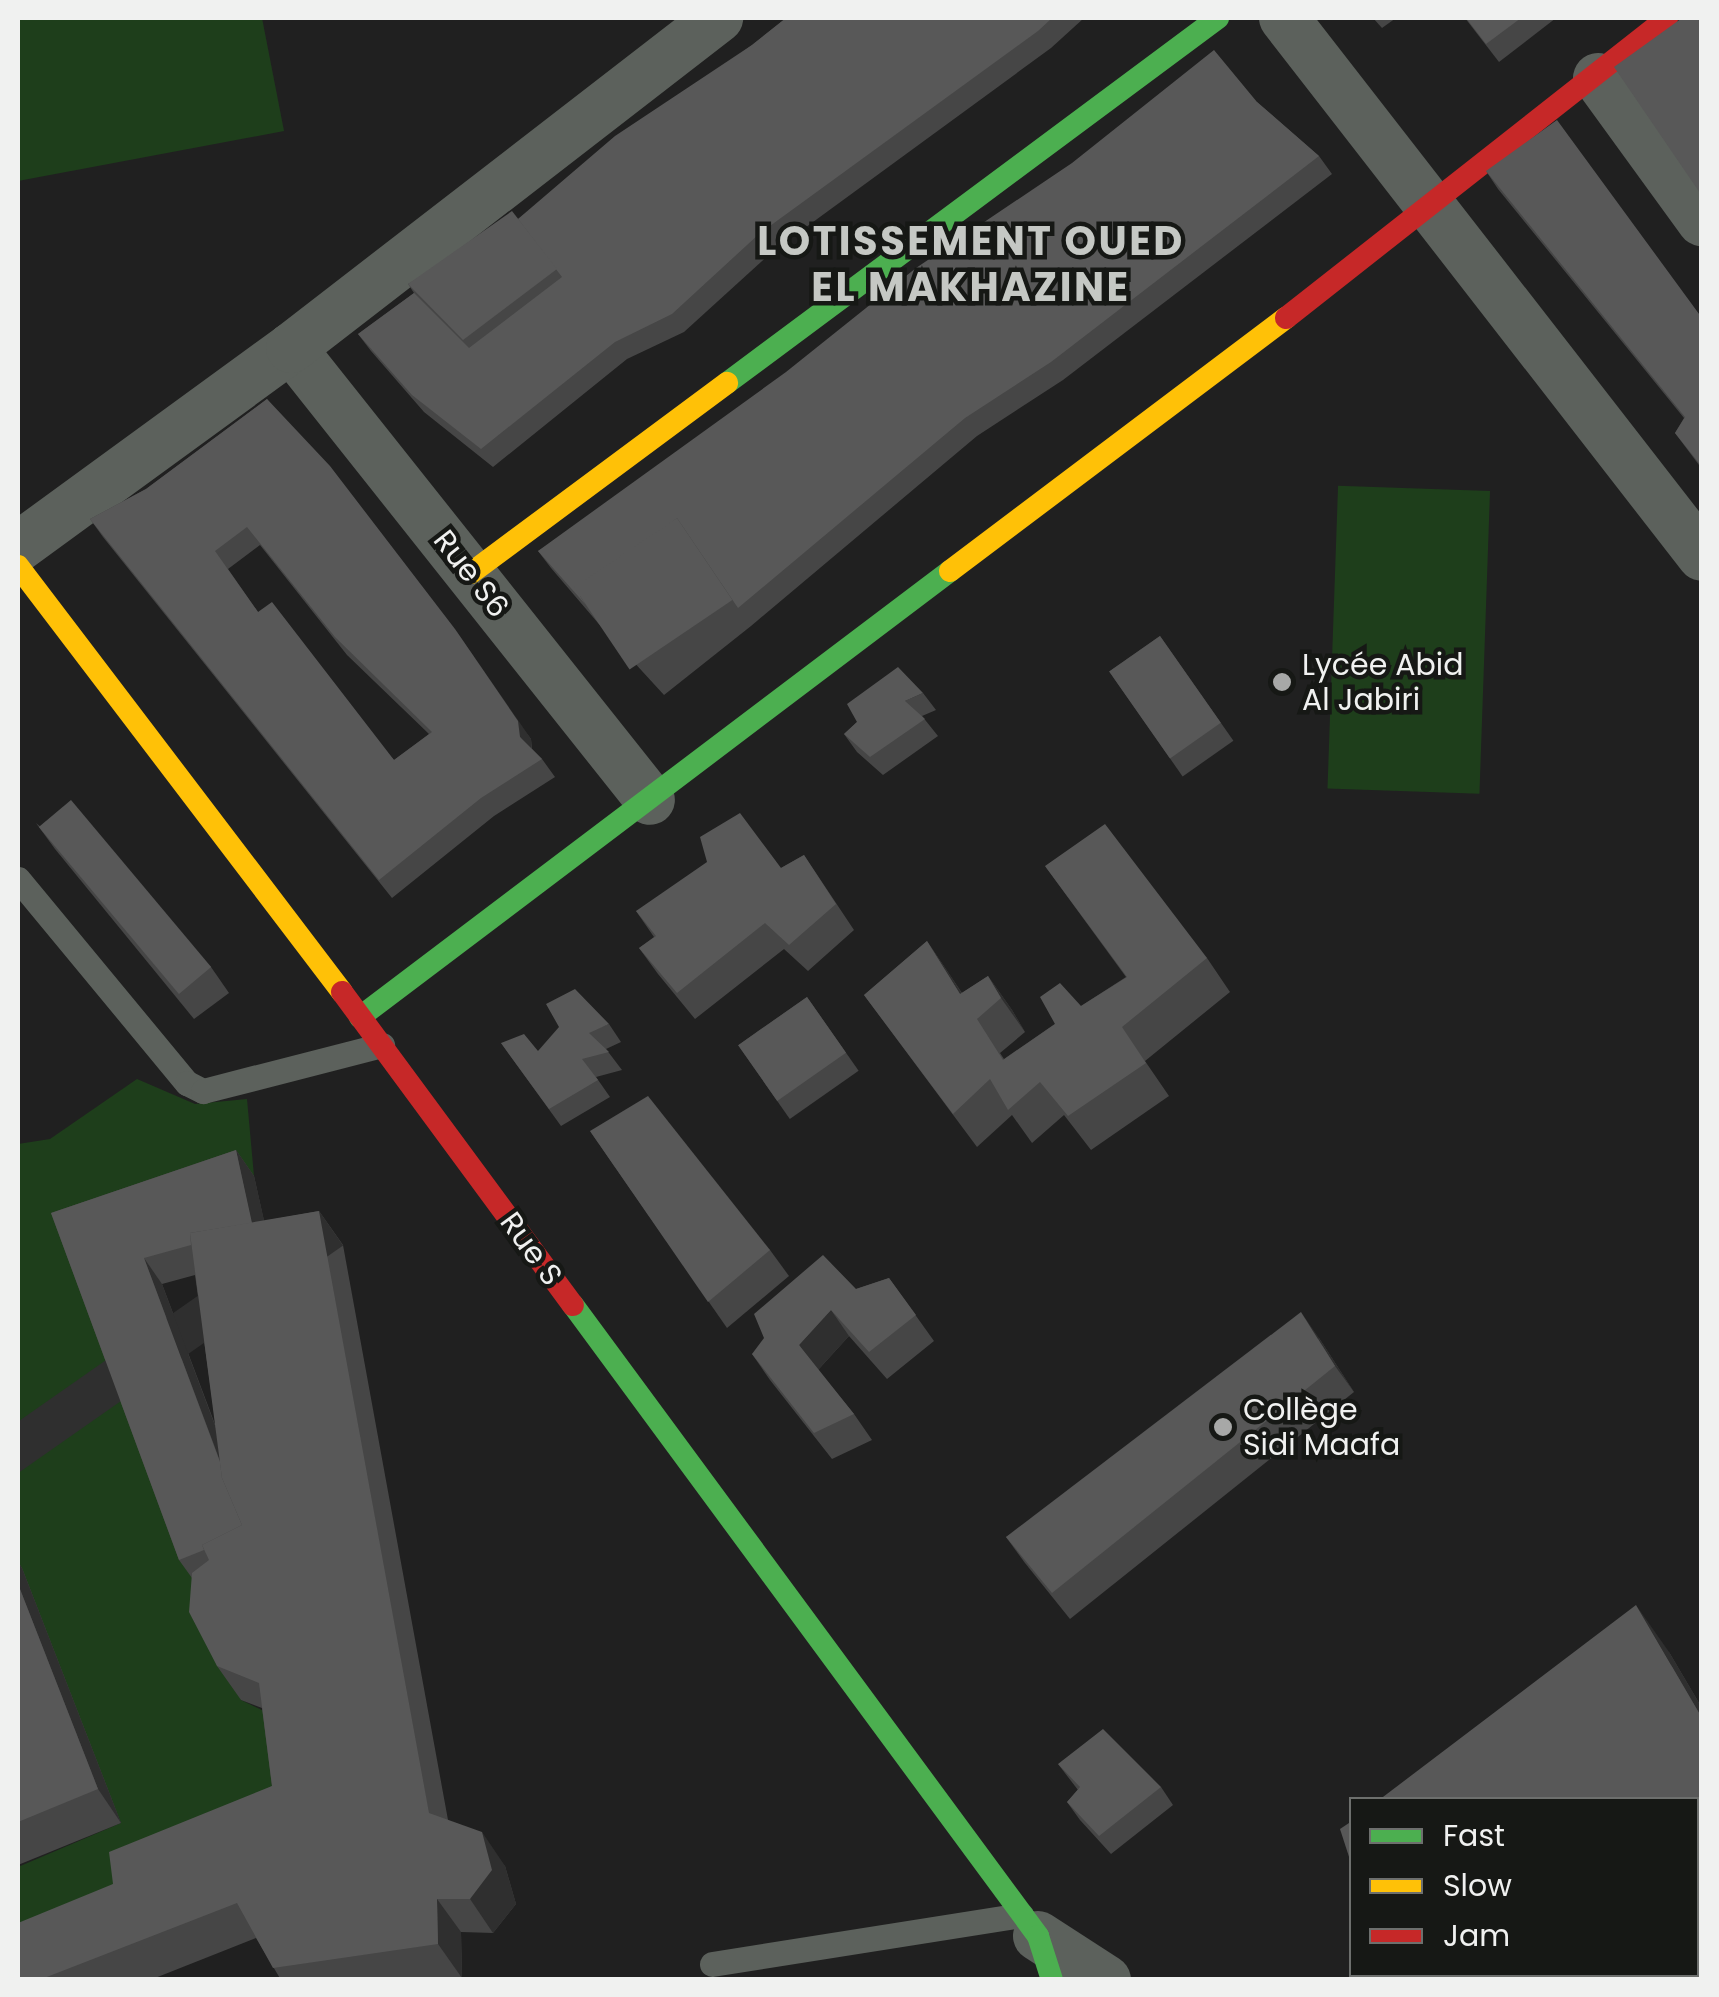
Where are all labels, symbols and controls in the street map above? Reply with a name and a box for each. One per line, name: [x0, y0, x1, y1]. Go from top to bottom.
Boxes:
district label: LOTISSEMENT OUED EL MAKHAZINE: [757, 217, 1185, 311]
street label: Rue S6: [426, 523, 516, 625]
place label: Lycée Abid Al Jabiri: [1302, 647, 1463, 718]
marker: Lycée Abid Al Jabiri: [1271, 671, 1293, 693]
street label: Rue S: [492, 1205, 570, 1293]
place label: Collège Sidi Maafa: [1243, 1392, 1400, 1462]
marker: Collège Sidi Maafa: [1212, 1416, 1234, 1438]
legend: [1349, 1797, 1699, 1977]
text: Fast: [1443, 1814, 1505, 1857]
text: Slow: [1443, 1864, 1512, 1907]
text: Jam: [1443, 1914, 1510, 1957]

